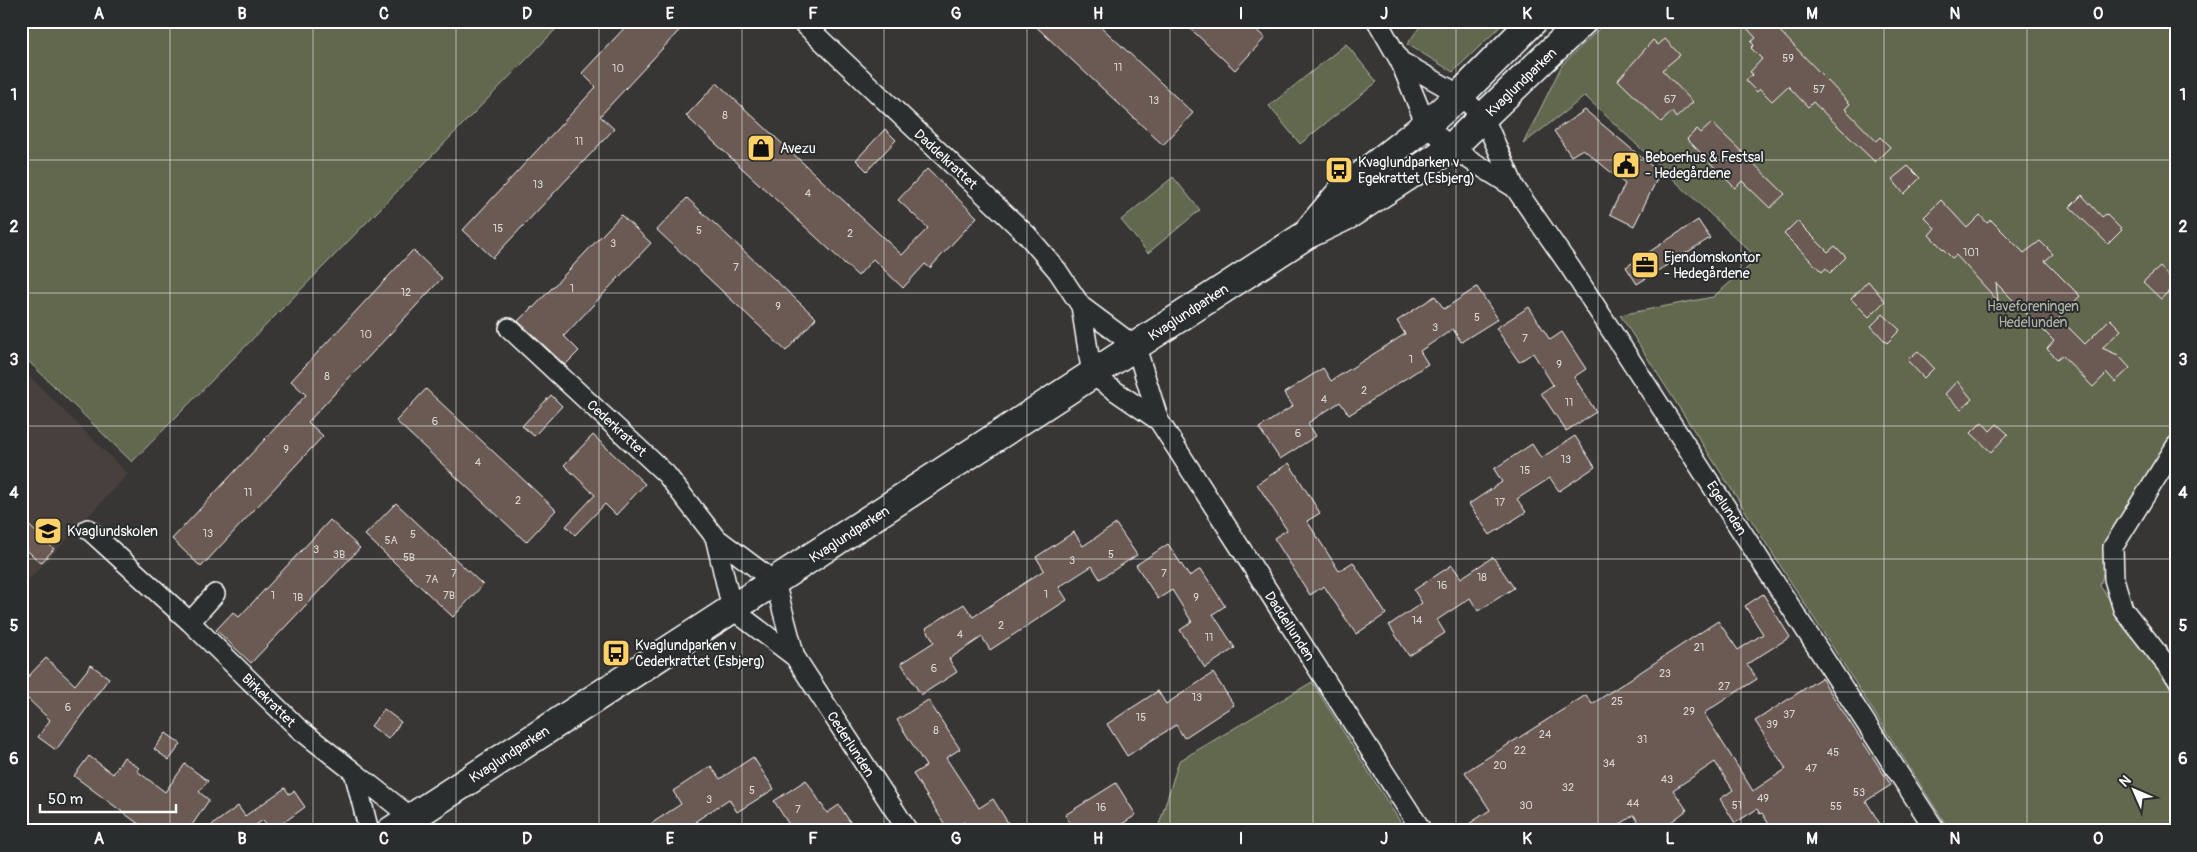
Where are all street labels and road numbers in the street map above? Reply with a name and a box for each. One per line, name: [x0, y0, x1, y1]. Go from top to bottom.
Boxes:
street label: Kvaglundparken: [1482, 44, 1560, 120]
street label: Daddelkrattet: [911, 126, 981, 193]
street label: Kvaglundparken: [1145, 280, 1232, 345]
street label: Cederkrattet: [583, 397, 650, 460]
street label: Egelunden: [1703, 478, 1750, 539]
street label: Kvaglundparken: [806, 502, 893, 567]
street label: Daddellunden: [1261, 588, 1318, 664]
street label: Birkekrattet: [238, 670, 299, 731]
street label: Cederlunden: [823, 708, 878, 780]
street label: Kvaglundparken: [466, 722, 553, 787]

